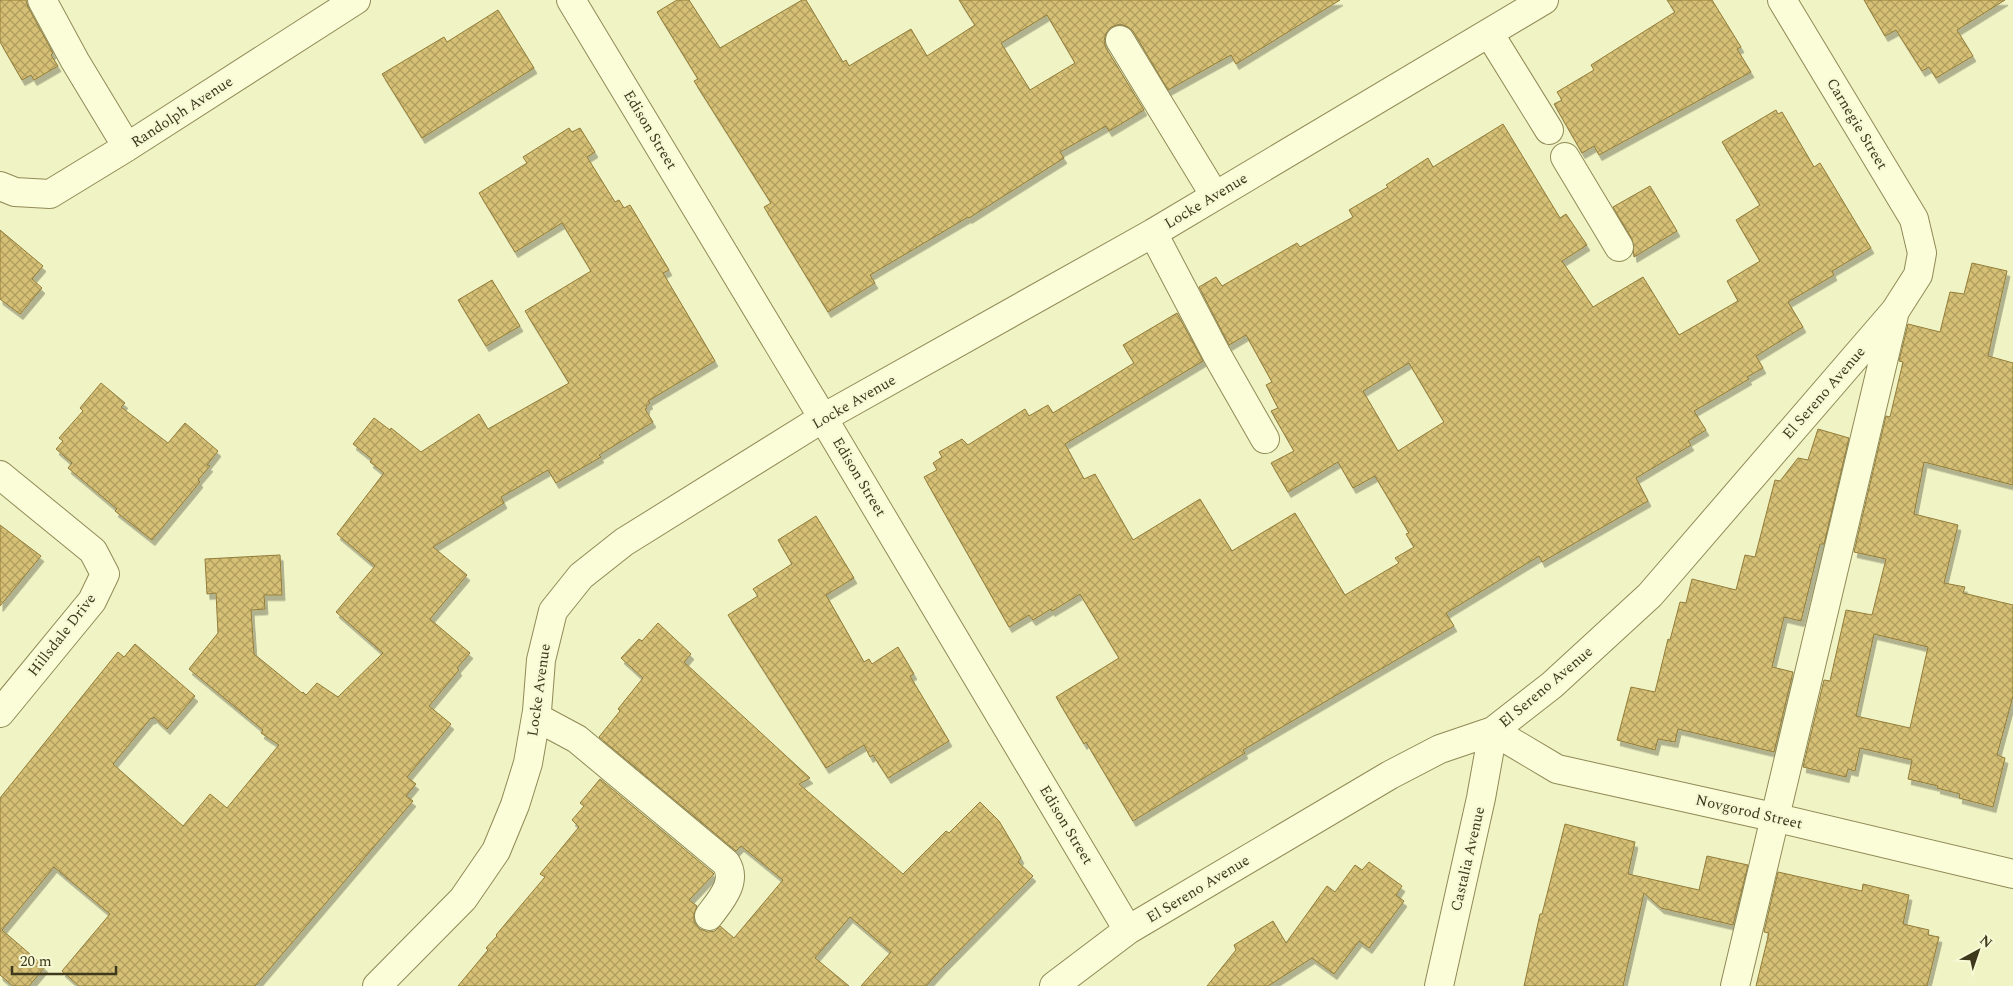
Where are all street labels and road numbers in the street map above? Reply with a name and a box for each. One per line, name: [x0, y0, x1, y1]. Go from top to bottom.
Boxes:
street label: Randolph Avenue: [126, 70, 238, 154]
street label: Carnegie Street: [1821, 74, 1893, 174]
street label: Edison Street: [617, 86, 683, 174]
street label: Locke Avenue: [1160, 167, 1252, 235]
street label: El Sereno Avenue: [1777, 341, 1871, 445]
street label: Locke Avenue: [808, 369, 900, 435]
street label: Edison Street: [826, 433, 892, 521]
street label: Hillsdale Drive: [22, 589, 102, 681]
street label: El Sereno Avenue: [1494, 641, 1598, 733]
street label: Locke Avenue: [521, 642, 557, 738]
street label: Edison Street: [1033, 781, 1099, 869]
street label: Novgorod Street: [1693, 789, 1805, 835]
street label: Castalia Avenue: [1445, 804, 1491, 914]
street label: El Sereno Avenue: [1142, 849, 1254, 929]

